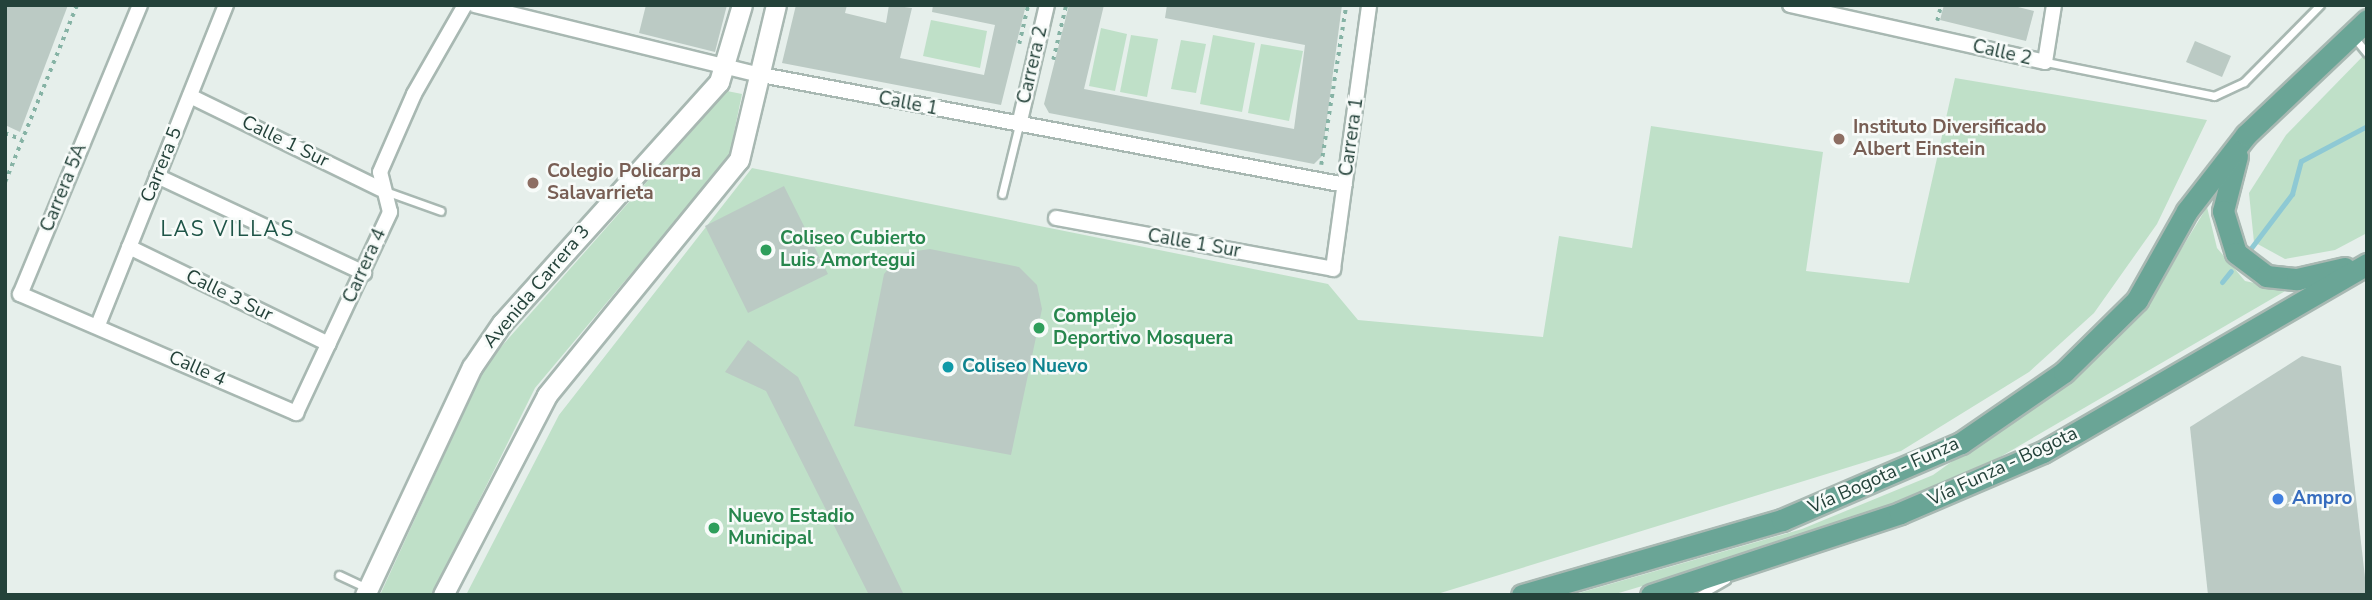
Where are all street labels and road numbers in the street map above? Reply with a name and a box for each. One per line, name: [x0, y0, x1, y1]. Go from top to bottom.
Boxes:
street label: Carrera 2: [1013, 24, 1053, 106]
street label: Calle 2: [1970, 35, 2034, 71]
street label: Calle 1: [876, 87, 940, 121]
street label: Carrera 1: [1335, 96, 1369, 178]
street label: Calle 1 Sur: [238, 111, 332, 173]
street label: Carrera 5: [137, 124, 187, 206]
street label: Carrera 5A: [36, 141, 92, 235]
street label: Avenida Carrera 3: [479, 221, 595, 353]
street label: Carrera 4: [338, 225, 392, 307]
street label: Calle 1 Sur: [1146, 225, 1242, 263]
street label: Calle 3 Sur: [182, 265, 276, 327]
street label: Calle 4: [165, 346, 229, 392]
street label: Vía Funza - Bogota: [1925, 422, 2081, 512]
street label: Vía Bogota - Funza: [1805, 433, 1963, 519]

